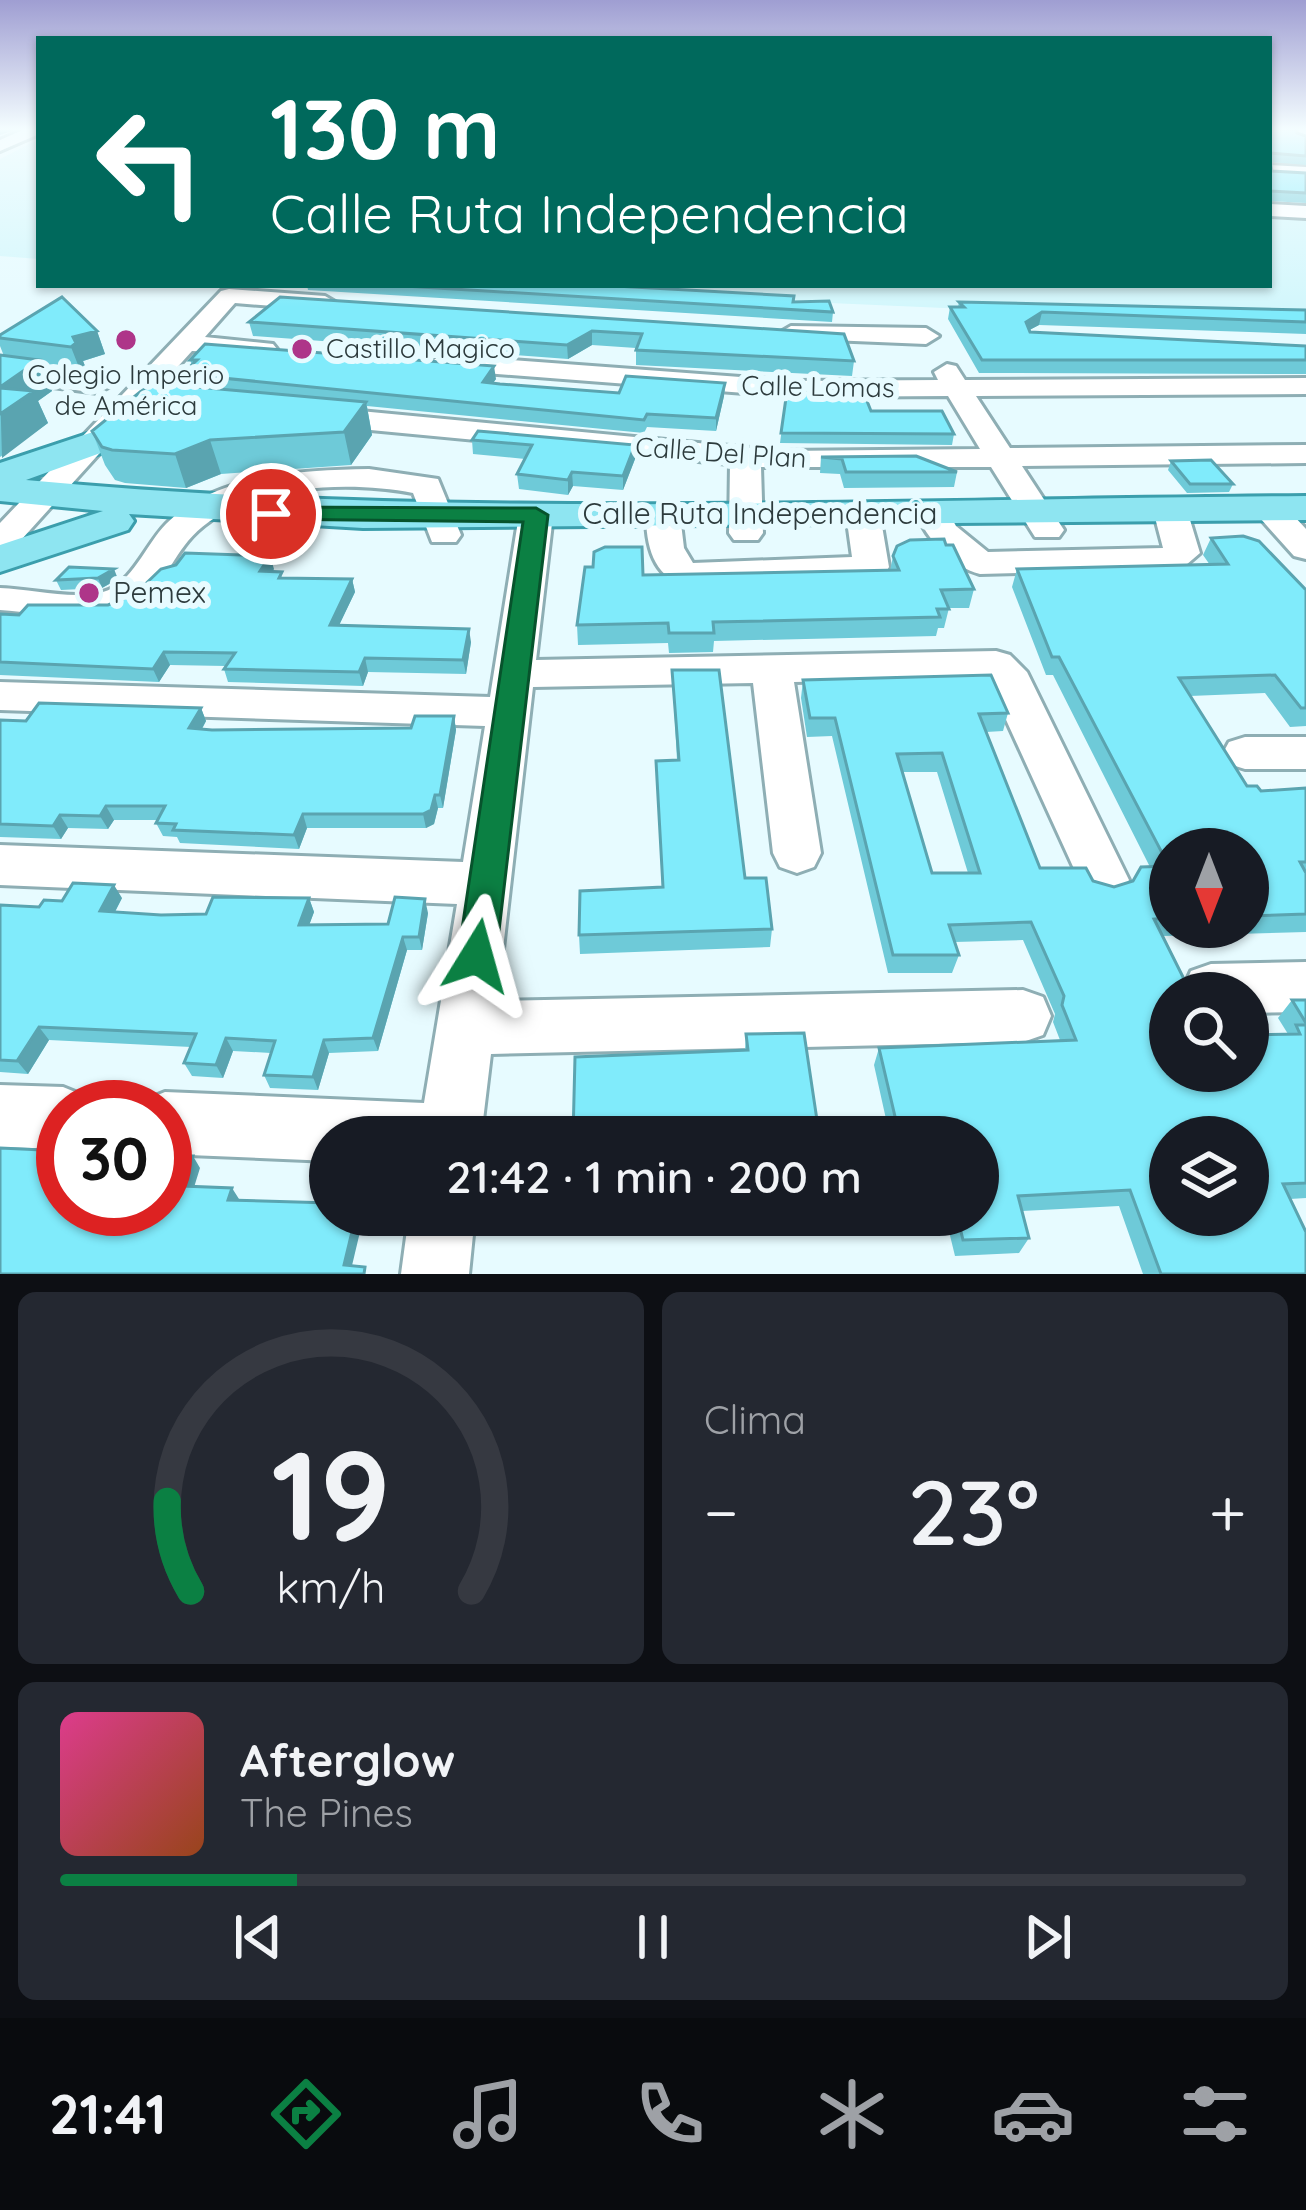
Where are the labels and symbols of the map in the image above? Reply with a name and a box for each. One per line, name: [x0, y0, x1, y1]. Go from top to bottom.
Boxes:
marker: Colegio Imperio de América: [113, 327, 139, 353]
place label: Castillo Magico: [326, 331, 515, 365]
marker: Castillo Magico: [289, 336, 315, 362]
place label: Colegio Imperio de América: [28, 357, 224, 422]
street label: Calle Lomas: [741, 368, 895, 404]
street label: Calle Del Plan: [634, 429, 808, 475]
pin: [220, 463, 322, 565]
street label: Calle Ruta Independencia: [583, 494, 937, 532]
place label: Pemex: [113, 573, 206, 611]
marker: Pemex: [76, 580, 102, 606]
north arrow: [1149, 828, 1269, 948]
position arrow: [414, 893, 540, 1019]
speed limit sign: 30: [36, 1080, 192, 1236]

